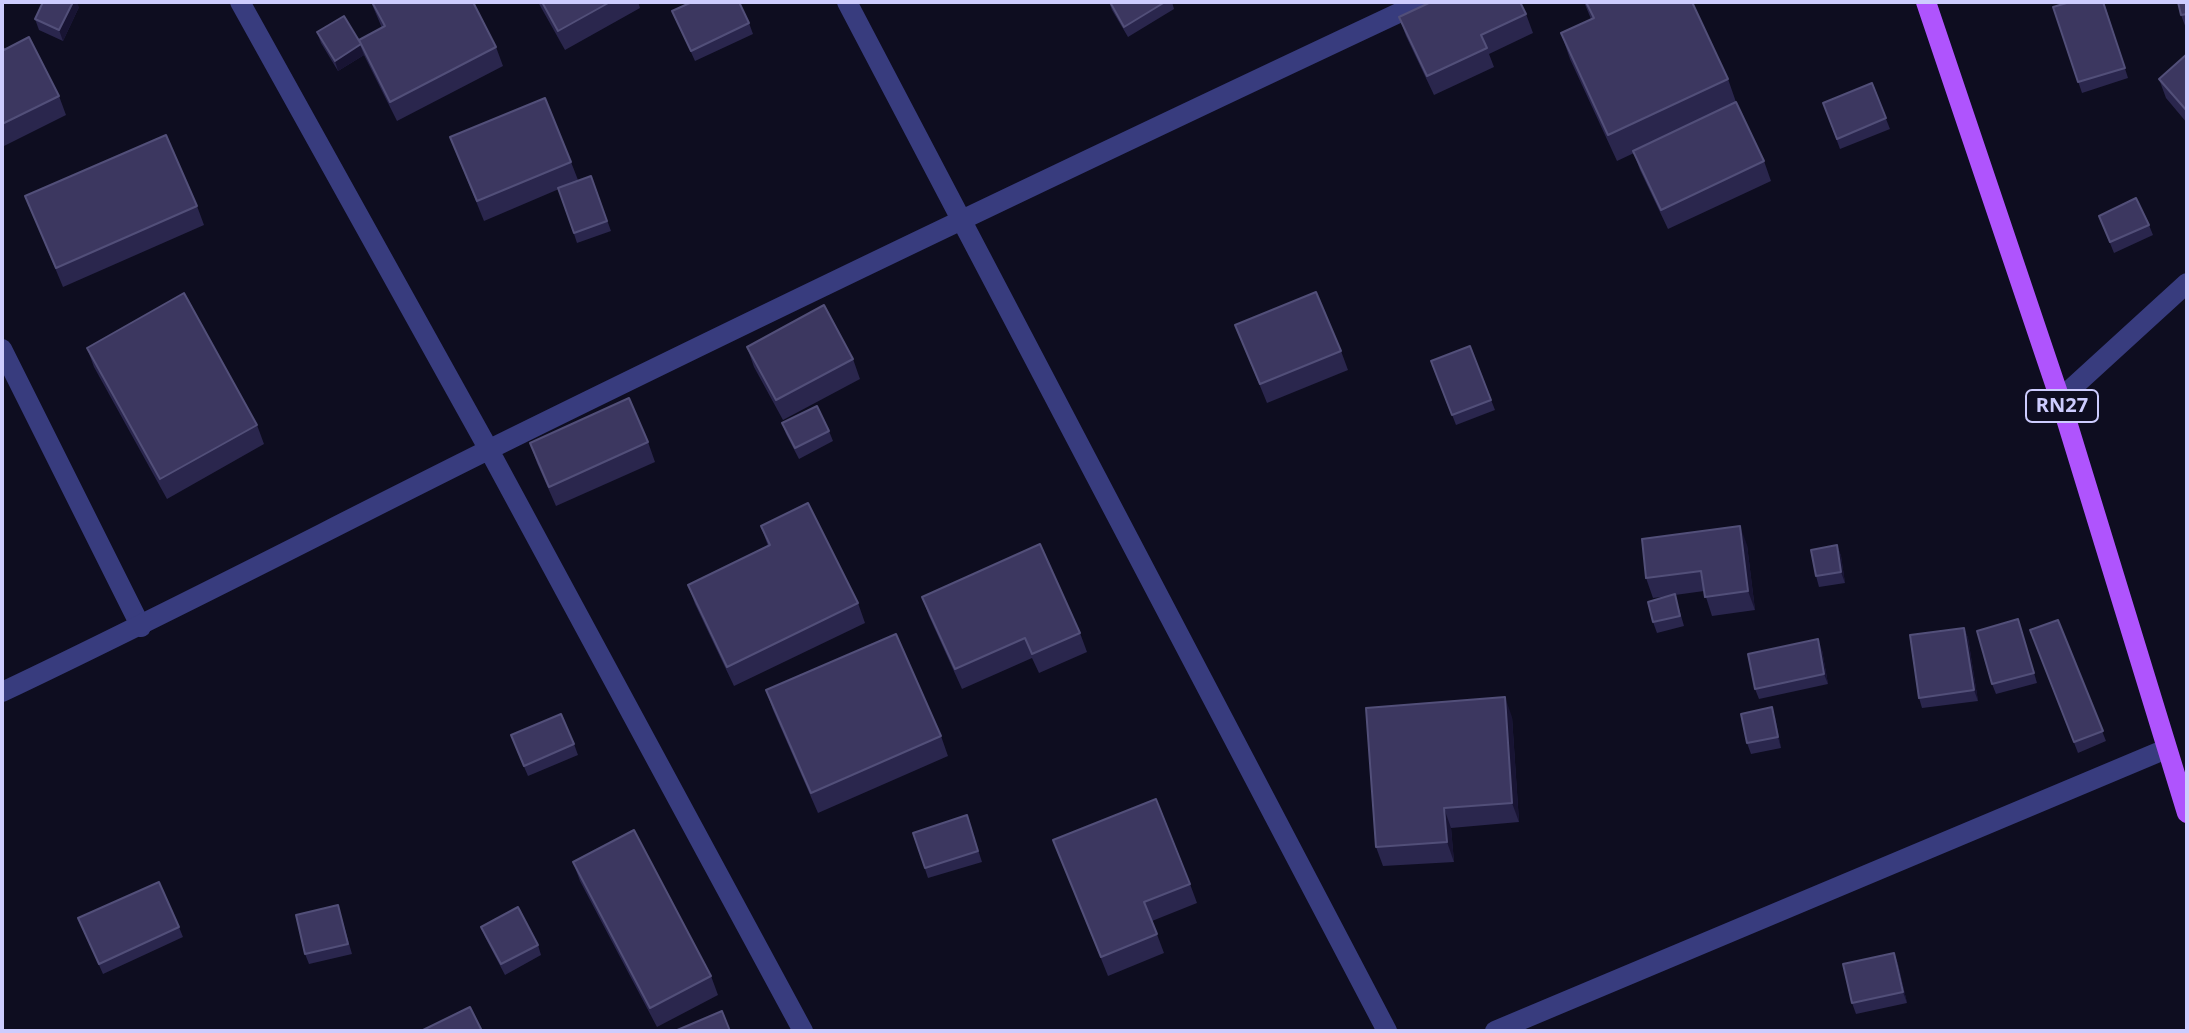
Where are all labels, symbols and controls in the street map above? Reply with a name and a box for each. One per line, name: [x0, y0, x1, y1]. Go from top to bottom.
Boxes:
road number: RN27: [2026, 390, 2098, 422]

